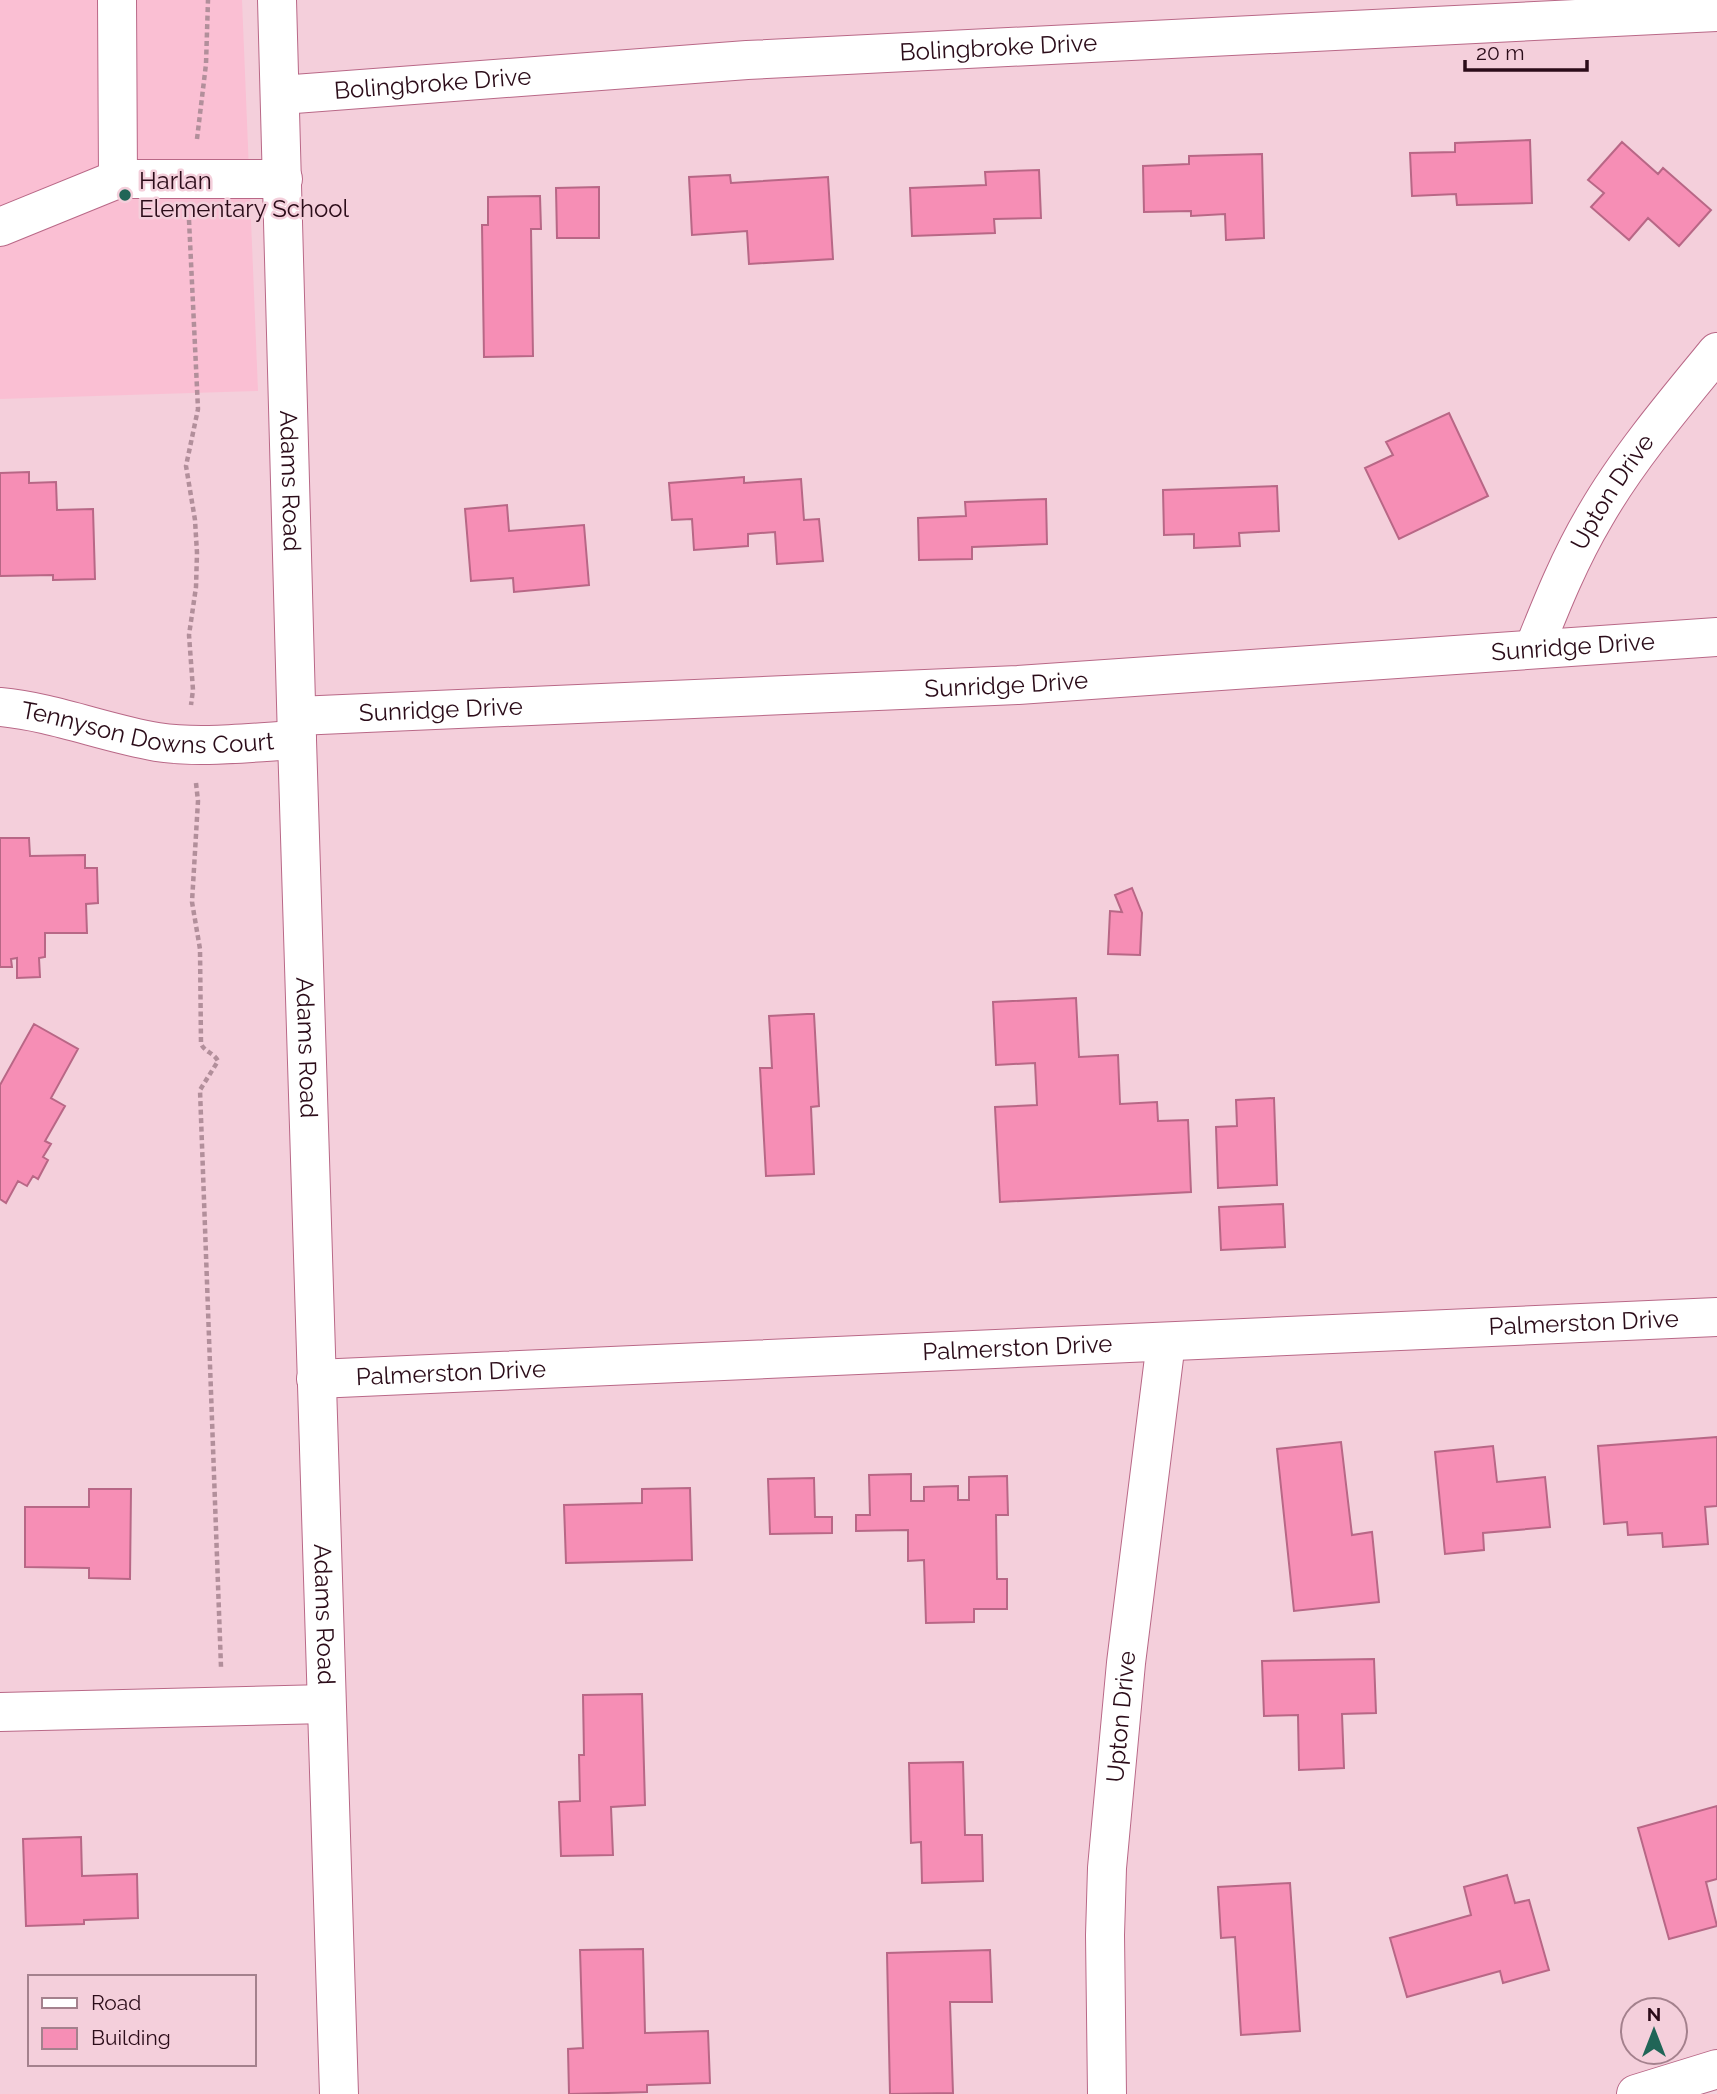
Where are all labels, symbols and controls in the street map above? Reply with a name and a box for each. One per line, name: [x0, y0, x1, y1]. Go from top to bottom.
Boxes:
street label: Bolingbroke Drive: [899, 28, 1098, 66]
scale bar: [1465, 28, 1588, 72]
text: 20 m: [1476, 40, 1524, 65]
street label: Bolingbroke Drive: [333, 61, 532, 105]
place label: Harlan Elementary School: [139, 166, 350, 223]
marker: Harlan Elementary School: [117, 187, 133, 203]
street label: Adams Road: [274, 410, 307, 552]
street label: Upton Drive: [1564, 428, 1660, 555]
street label: Sunridge Drive: [1490, 626, 1656, 666]
street label: Sunridge Drive: [924, 665, 1089, 703]
street label: Sunridge Drive: [358, 691, 523, 727]
street label: Tennyson Downs Court: [19, 695, 275, 759]
street label: Adams Road: [290, 977, 324, 1119]
street label: Palmerston Drive: [1488, 1304, 1679, 1341]
street label: Palmerston Drive: [922, 1329, 1113, 1366]
street label: Palmerston Drive: [355, 1354, 546, 1391]
street label: Adams Road: [308, 1543, 341, 1685]
street label: Upton Drive: [1100, 1649, 1141, 1784]
legend: [28, 1975, 256, 2066]
text: Road: [91, 1990, 141, 2015]
north arrow: [1619, 1996, 1689, 2066]
text: N: [1647, 2003, 1661, 2025]
text: Building: [91, 2025, 171, 2050]

